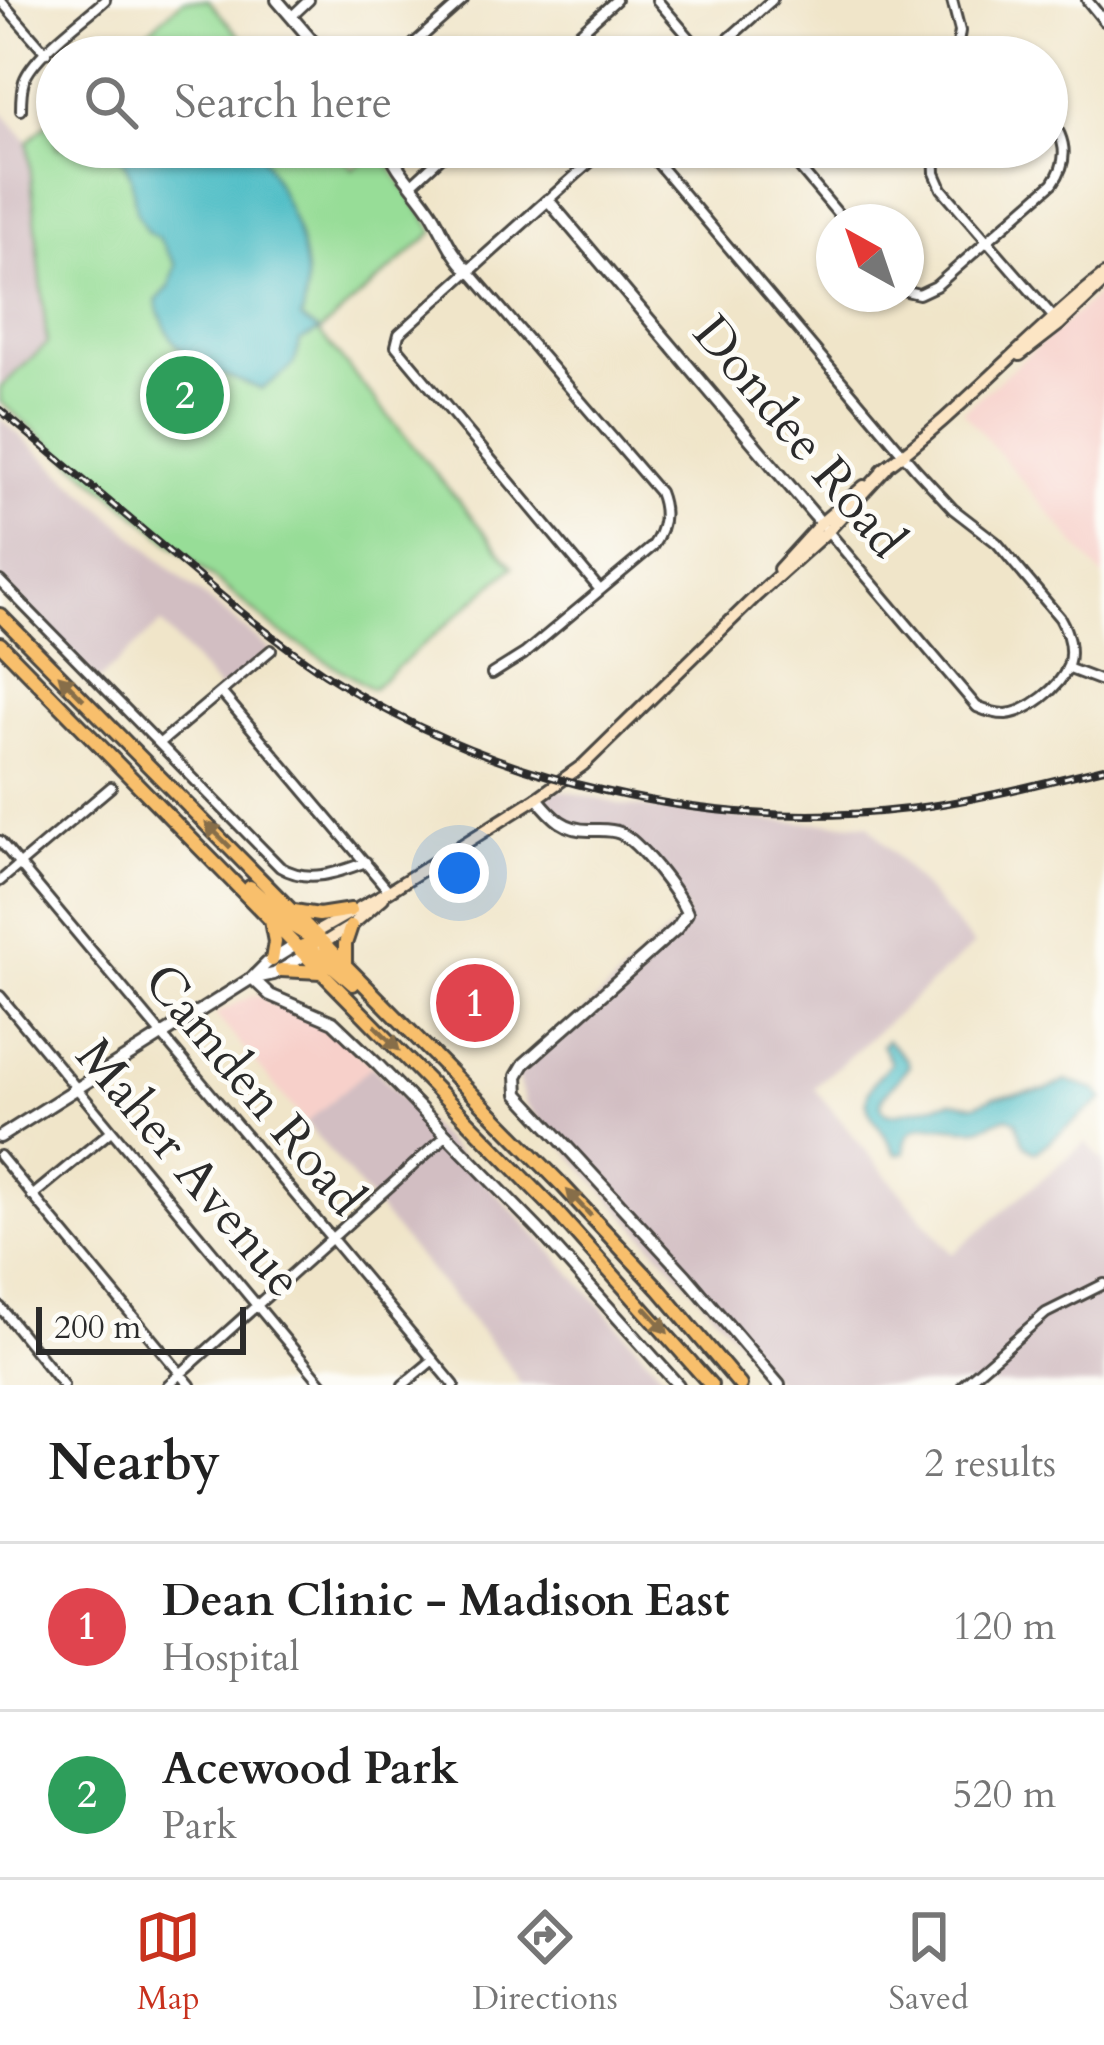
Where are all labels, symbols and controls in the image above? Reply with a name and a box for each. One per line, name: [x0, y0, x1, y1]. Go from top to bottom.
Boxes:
search box: [36, 36, 1068, 168]
icon: search: [78, 69, 144, 135]
text: Search here: [174, 72, 392, 133]
north arrow: [816, 204, 924, 312]
street label: Dondee Road: [677, 301, 921, 573]
pin: 2: [146, 350, 224, 440]
one-way arrow: [57, 673, 85, 701]
one-way arrow: [204, 821, 232, 849]
your location: [429, 843, 489, 903]
street label: Camden Road: [128, 949, 380, 1231]
pin: 1: [436, 958, 514, 1048]
street label: Maher Avenue: [60, 1023, 318, 1313]
one-way arrow: [372, 1024, 400, 1052]
one-way arrow: [566, 1189, 594, 1218]
scale bar: [36, 1301, 246, 1354]
text: 200 m: [54, 1305, 141, 1350]
one-way arrow: [642, 1306, 669, 1335]
text: Nearby: [48, 1428, 220, 1498]
text: 2 results: [924, 1437, 1056, 1490]
text: Dean Clinic - Madison East: [162, 1570, 729, 1631]
text: 1: [77, 1600, 97, 1653]
text: 120 m: [953, 1600, 1056, 1653]
text: Hospital: [162, 1631, 300, 1684]
text: Acewood Park: [162, 1738, 459, 1799]
text: 2: [77, 1768, 97, 1821]
text: 520 m: [953, 1768, 1056, 1821]
text: Park: [162, 1799, 237, 1852]
tab: Map: [135, 1904, 201, 2021]
tab: Directions: [472, 1904, 618, 2021]
tab: Saved: [889, 1904, 969, 2021]

